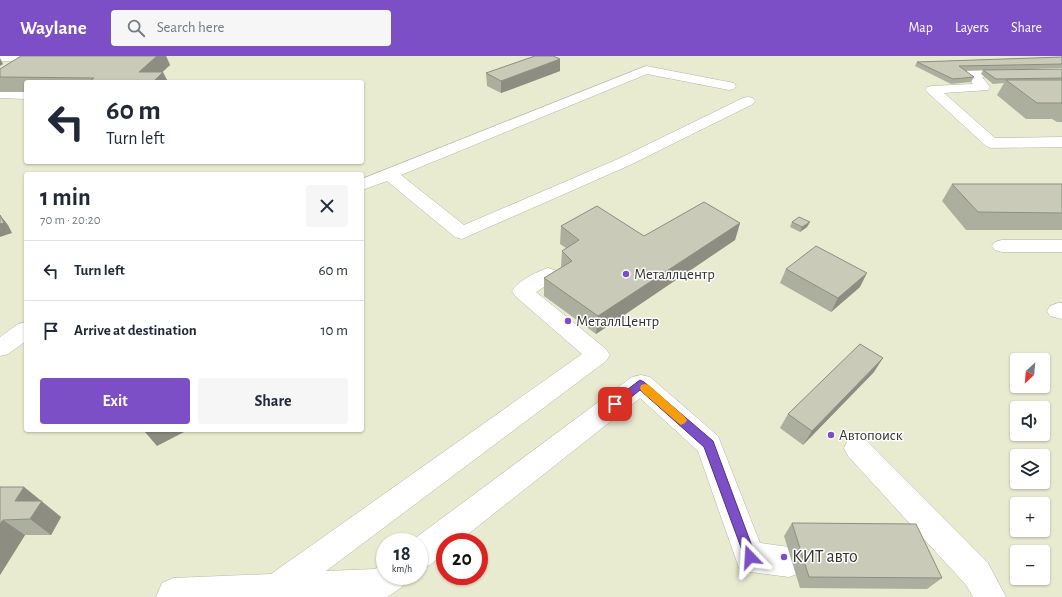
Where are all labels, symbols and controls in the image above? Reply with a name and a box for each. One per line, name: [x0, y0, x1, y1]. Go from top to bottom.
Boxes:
search box: [111, 10, 391, 46]
icon: search: [125, 17, 147, 39]
text: Waylane: [20, 19, 87, 38]
text: Search here: [157, 20, 224, 35]
text: Map: [908, 21, 933, 35]
text: Layers: [955, 21, 989, 35]
text: Share: [1011, 21, 1042, 35]
icon: left: [40, 96, 92, 148]
text: 60 m: [106, 97, 161, 125]
text: Turn left: [106, 130, 165, 148]
button: close: [306, 185, 348, 227]
text: 1 min: [40, 186, 91, 210]
text: 70 m · 20:20: [40, 214, 101, 227]
icon: left: [40, 260, 62, 282]
text: Turn left: [74, 263, 125, 278]
text: 60 m: [319, 263, 348, 278]
place label: Металлцентр: [634, 267, 715, 282]
marker: Металлцентр: [621, 269, 631, 279]
place label: МеталлЦентр: [576, 314, 659, 329]
marker: МеталлЦентр: [563, 316, 573, 326]
icon: arrive: [40, 320, 62, 342]
text: Arrive at destination: [74, 323, 197, 338]
text: 10 m: [320, 323, 348, 338]
north arrow: [1010, 353, 1050, 393]
map controls: [1010, 353, 1050, 585]
button: Exit: [40, 378, 190, 424]
button: Share: [198, 378, 348, 424]
pin: [598, 387, 632, 421]
icon: arrive: [604, 393, 626, 415]
button: sound: [1010, 401, 1050, 441]
place label: Автопоиск: [839, 428, 903, 443]
marker: Автопоиск: [826, 430, 836, 440]
button: layers: [1010, 449, 1050, 489]
button: +: [1010, 497, 1050, 537]
speed limit sign: 20: [436, 533, 488, 585]
position arrow: [729, 536, 771, 578]
text: 18: [393, 544, 411, 564]
button: −: [1010, 545, 1050, 585]
place label: КИТ авто: [792, 548, 858, 566]
marker: КИТ авто: [779, 552, 789, 562]
text: km/h: [392, 564, 412, 574]

